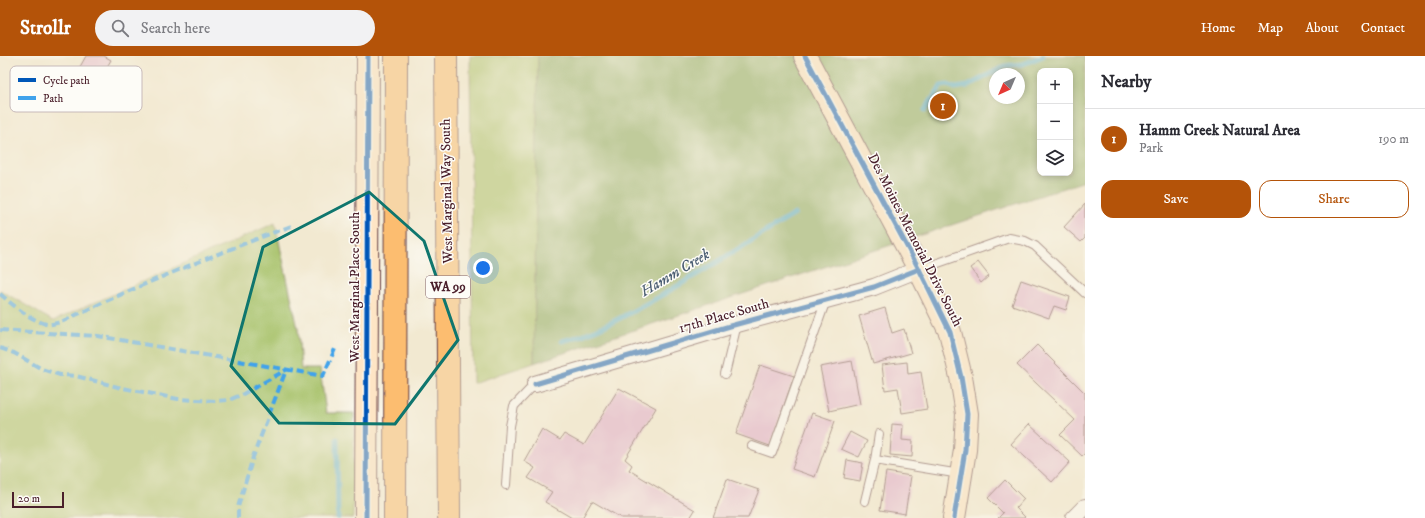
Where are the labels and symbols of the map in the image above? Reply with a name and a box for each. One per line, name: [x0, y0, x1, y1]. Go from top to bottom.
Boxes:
legend: [10, 66, 142, 112]
north arrow: [989, 68, 1025, 104]
text: Cycle path: [43, 74, 90, 88]
pin: 1: [930, 91, 956, 121]
text: Path: [43, 92, 64, 106]
street label: West Marginal Way South: [437, 118, 457, 265]
street label: Des Moines Memorial Drive South: [863, 150, 967, 330]
street label: West Marginal Place South: [346, 211, 364, 363]
water label: Hamm Creek: [636, 244, 714, 302]
your location: [473, 258, 493, 278]
road number: WA 99: [426, 276, 470, 298]
street label: 17th Place South: [677, 294, 772, 337]
scale bar: [12, 490, 64, 509]

